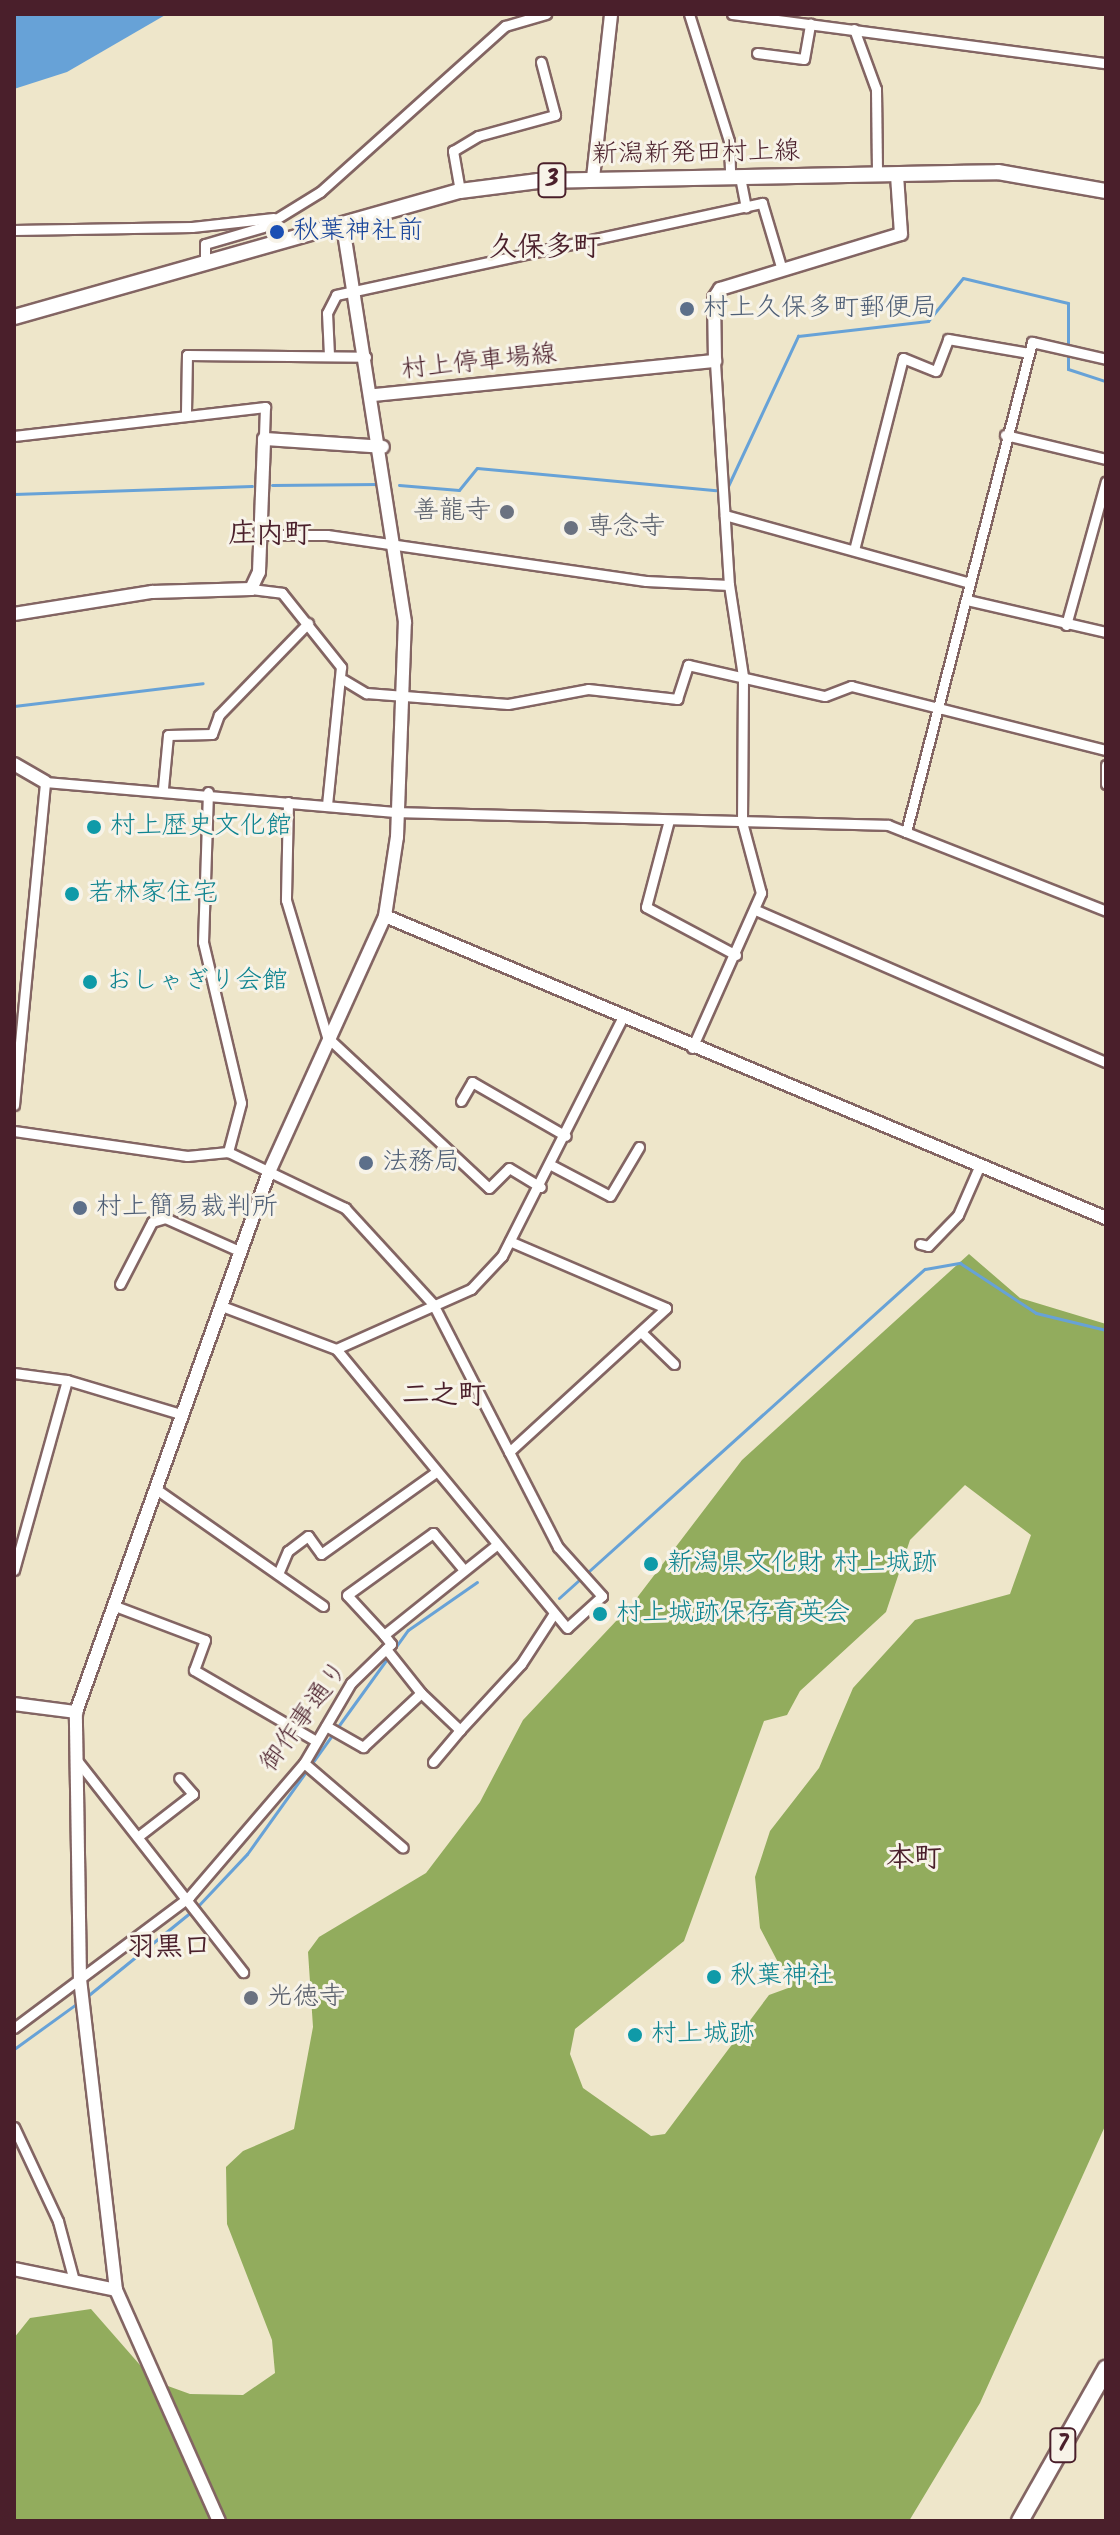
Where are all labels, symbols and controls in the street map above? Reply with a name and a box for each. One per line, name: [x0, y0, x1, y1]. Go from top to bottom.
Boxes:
street label: 新潟新発田村上線: [592, 137, 800, 171]
road number: 3: [536, 160, 568, 200]
place label: 秋葉神社前: [293, 216, 423, 248]
marker: 秋葉神社前: [268, 223, 286, 241]
district label: 久保多町: [489, 231, 601, 265]
place label: 村上久保多町郵便局: [703, 293, 937, 325]
marker: 村上久保多町郵便局: [678, 300, 696, 318]
street label: 村上停車場線: [400, 339, 558, 387]
place label: 善龍寺: [413, 496, 491, 528]
marker: 善龍寺: [498, 503, 516, 521]
place label: 専念寺: [587, 512, 665, 544]
district label: 庄内町: [228, 518, 312, 552]
marker: 専念寺: [562, 519, 580, 537]
place label: 村上歴史文化館: [110, 811, 292, 843]
marker: 村上歴史文化館: [85, 818, 103, 836]
place label: 若林家住宅: [88, 878, 218, 910]
marker: 若林家住宅: [63, 885, 81, 903]
place label: おしゃぎり会館: [106, 966, 288, 998]
marker: おしゃぎり会館: [81, 973, 99, 991]
place label: 法務局: [382, 1147, 460, 1179]
marker: 法務局: [357, 1154, 375, 1172]
place label: 村上簡易裁判所: [96, 1192, 278, 1224]
marker: 村上簡易裁判所: [71, 1199, 89, 1217]
district label: 二之町: [402, 1379, 486, 1413]
place label: 新潟県文化財 村上城跡: [667, 1548, 937, 1580]
marker: 新潟県文化財 村上城跡: [642, 1555, 660, 1573]
place label: 村上城跡保存育英会: [616, 1598, 850, 1630]
marker: 村上城跡保存育英会: [591, 1605, 609, 1623]
street label: 御作事通り: [254, 1655, 356, 1779]
district label: 本町: [886, 1842, 942, 1876]
district label: 羽黒口: [127, 1931, 211, 1965]
place label: 秋葉神社: [730, 1961, 834, 1993]
marker: 秋葉神社: [705, 1968, 723, 1986]
place label: 光徳寺: [267, 1982, 345, 2014]
marker: 光徳寺: [242, 1989, 260, 2007]
place label: 村上城跡: [651, 2019, 755, 2051]
marker: 村上城跡: [626, 2026, 644, 2044]
road number: 7: [1049, 2425, 1077, 2465]

